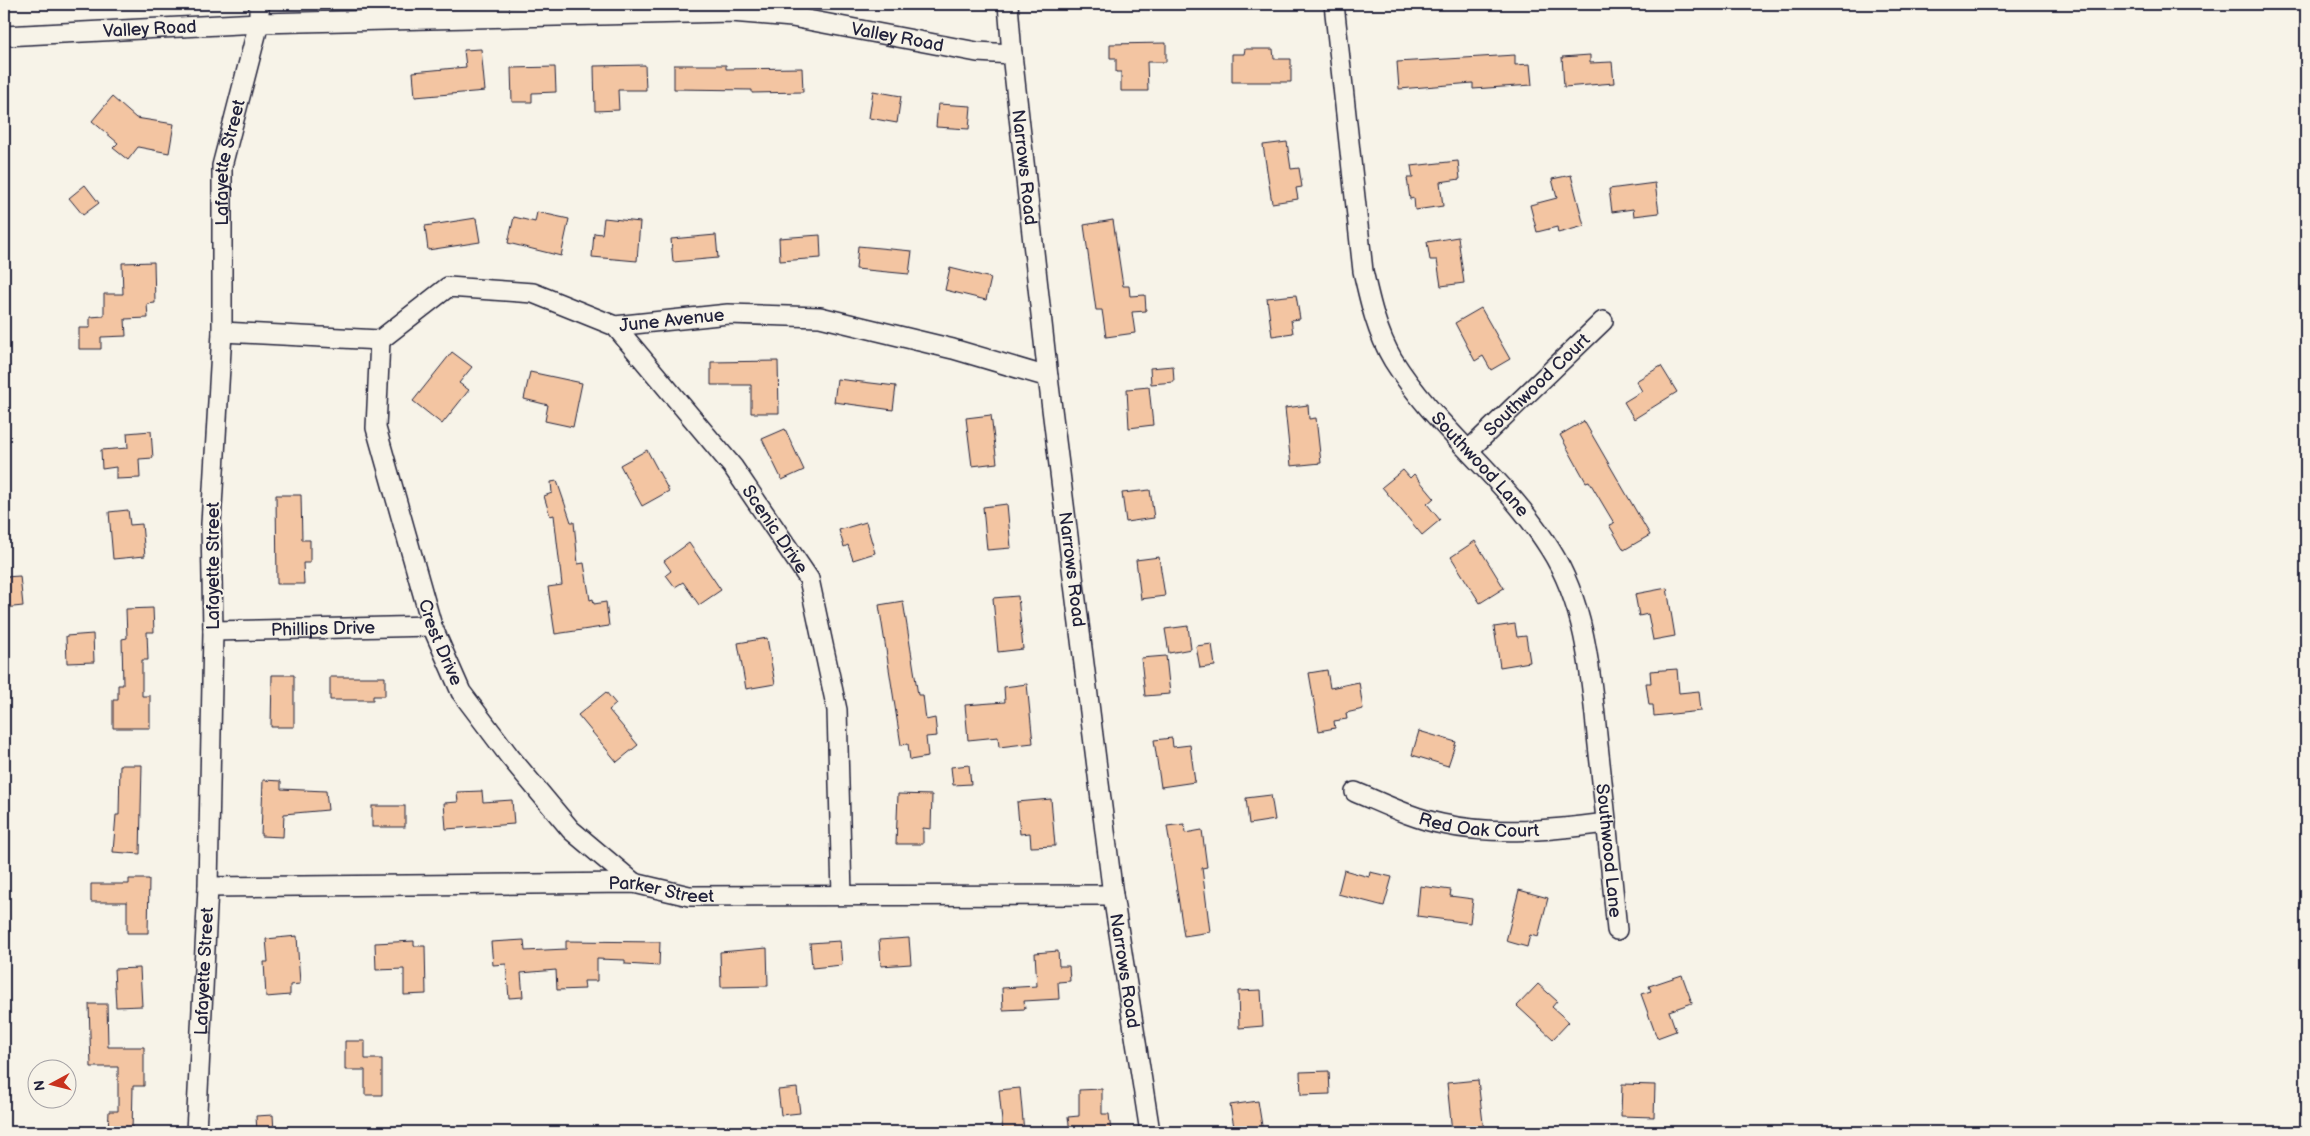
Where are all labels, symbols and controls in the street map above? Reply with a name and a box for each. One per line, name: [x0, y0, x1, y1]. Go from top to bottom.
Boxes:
street label: Valley Road: [102, 16, 197, 42]
street label: Valley Road: [849, 18, 945, 56]
street label: Lafayette Street: [212, 97, 250, 226]
street label: Narrows Road: [1007, 108, 1041, 226]
street label: June Avenue: [618, 304, 726, 336]
street label: Southwood Court: [1480, 329, 1595, 441]
street label: Southwood Lane: [1426, 408, 1533, 521]
street label: Scenic Drive: [737, 481, 812, 578]
street label: Lafayette Street: [203, 502, 224, 630]
street label: Narrows Road: [1054, 511, 1089, 628]
street label: Crest Drive: [414, 597, 467, 689]
street label: Phillips Drive: [271, 617, 376, 641]
street label: Southwood Lane: [1591, 783, 1626, 919]
street label: Red Oak Court: [1416, 808, 1540, 842]
street label: Parker Street: [608, 873, 714, 907]
street label: Lafayette Street: [191, 906, 218, 1036]
street label: Narrows Road: [1105, 912, 1144, 1030]
north arrow: [28, 1058, 78, 1108]
text: N: [31, 1079, 49, 1092]

